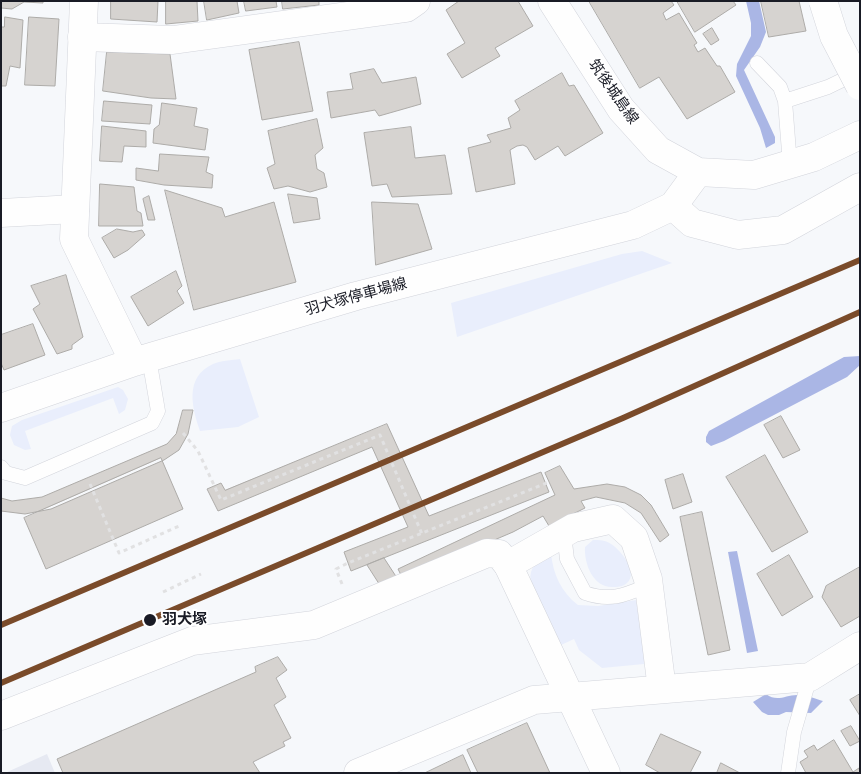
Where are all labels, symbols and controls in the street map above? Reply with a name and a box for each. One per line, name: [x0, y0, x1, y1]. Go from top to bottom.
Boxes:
street label: 筑後城島線: [584, 56, 642, 128]
street label: 羽犬塚停車場線: [303, 275, 409, 319]
place label: 羽犬塚: [162, 611, 207, 629]
marker: 羽犬塚: [142, 612, 158, 628]

